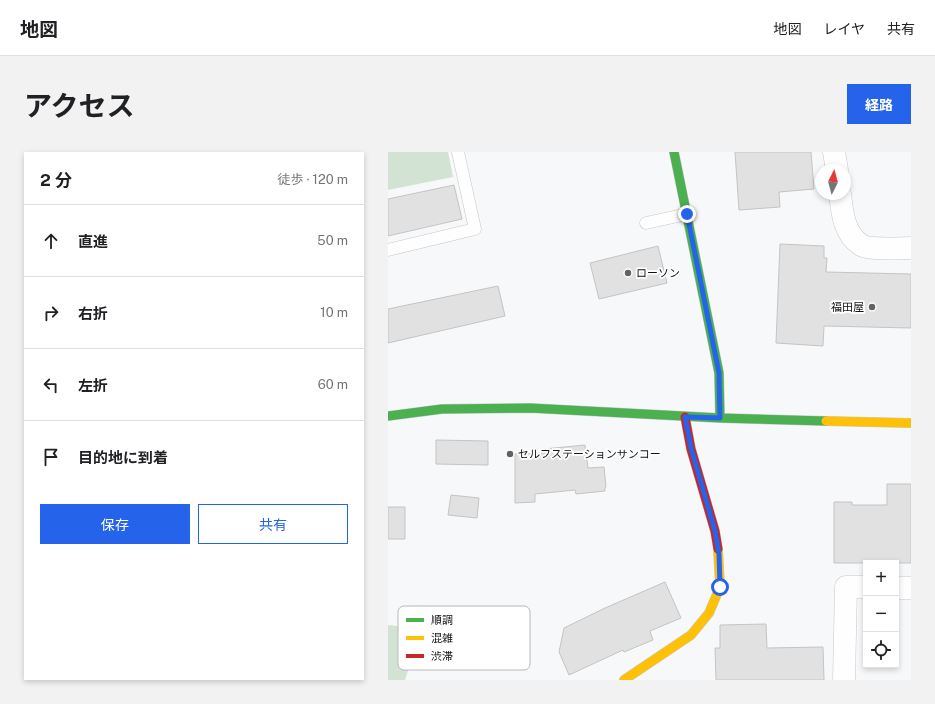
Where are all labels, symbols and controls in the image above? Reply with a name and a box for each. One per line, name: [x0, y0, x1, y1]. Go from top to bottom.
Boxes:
text: 地図: [20, 18, 58, 40]
text: 地図: [773, 21, 801, 37]
text: レイヤ: [823, 21, 865, 37]
text: 共有: [887, 21, 915, 37]
button: 経路: [847, 84, 911, 124]
text: アクセス: [24, 89, 135, 122]
north arrow: [815, 164, 851, 200]
text: 2 分: [40, 170, 72, 190]
text: 徒歩 · 120 m: [277, 172, 348, 187]
route end: [678, 205, 696, 223]
icon: ahead: [40, 230, 62, 252]
text: 直進: [78, 233, 108, 250]
text: 50 m: [317, 233, 348, 248]
place label: ローソン: [636, 267, 680, 279]
marker: ローソン: [623, 268, 633, 278]
place label: 福田屋: [831, 301, 864, 313]
icon: right: [40, 302, 62, 324]
marker: 福田屋: [867, 302, 877, 312]
text: 右折: [78, 305, 108, 322]
text: 10 m: [320, 305, 348, 320]
icon: left: [40, 374, 62, 396]
text: 左折: [78, 377, 108, 394]
text: 60 m: [318, 377, 348, 392]
icon: arrive: [40, 446, 62, 468]
place label: セルフステーションサンコー: [518, 448, 661, 460]
text: 目的地に到着: [78, 449, 168, 466]
marker: セルフステーションサンコー: [505, 449, 515, 459]
button: 保存: [40, 504, 190, 544]
button: 共有: [198, 504, 348, 544]
map controls: [863, 560, 899, 668]
button: +: [863, 560, 899, 596]
route start: [711, 578, 729, 596]
button: −: [863, 596, 899, 632]
legend: [398, 606, 530, 670]
text: 順調: [431, 614, 453, 626]
text: 混雑: [431, 632, 453, 644]
button: locate: [863, 632, 899, 668]
text: 渋滞: [431, 650, 453, 662]

